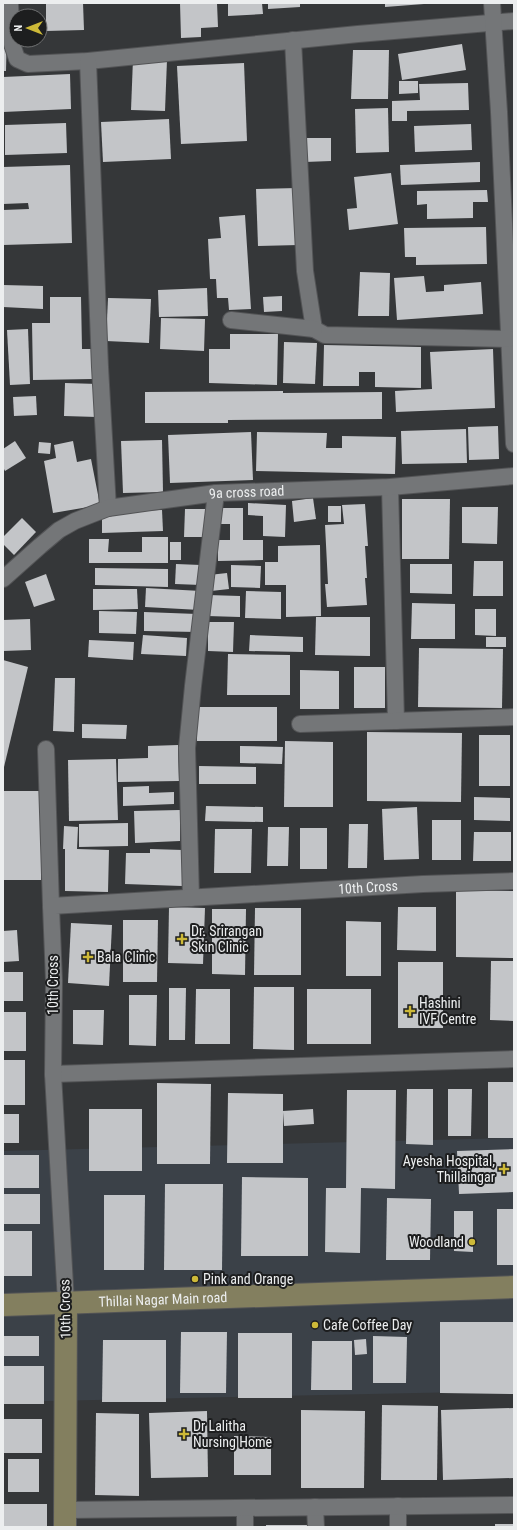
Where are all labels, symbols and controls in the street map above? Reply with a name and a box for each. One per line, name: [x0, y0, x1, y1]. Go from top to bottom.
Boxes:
north arrow: [8, 8, 48, 48]
text: N: [12, 24, 25, 31]
street label: 9a cross road: [208, 483, 285, 502]
street label: 10th Cross: [338, 877, 398, 897]
place label: Dr. Srirangan Skin Clinic: [191, 923, 262, 955]
marker: Dr. Srirangan Skin Clinic: [176, 933, 188, 945]
place label: Bala Clinic: [97, 949, 155, 965]
marker: Bala Clinic: [82, 951, 94, 963]
street label: 10th Cross: [45, 955, 61, 1015]
place label: Hashini IVF Centre: [419, 995, 477, 1027]
marker: Hashini IVF Centre: [404, 1005, 416, 1017]
place label: Ayesha Hospital, Thillaingar: [403, 1153, 495, 1185]
marker: Ayesha Hospital, Thillaingar: [498, 1163, 510, 1175]
place label: Woodland: [409, 1234, 464, 1250]
marker: Woodland: [467, 1237, 477, 1247]
place label: Pink and Orange: [203, 1271, 294, 1287]
marker: Pink and Orange: [190, 1274, 200, 1284]
street label: 10th Cross: [56, 1279, 74, 1339]
street label: Thillai Nagar Main road: [98, 1289, 228, 1310]
place label: Cafe Coffee Day: [323, 1317, 412, 1333]
marker: Cafe Coffee Day: [310, 1320, 320, 1330]
place label: Dr Lalitha Nursing Home: [193, 1418, 272, 1450]
marker: Dr Lalitha Nursing Home: [178, 1428, 190, 1440]

